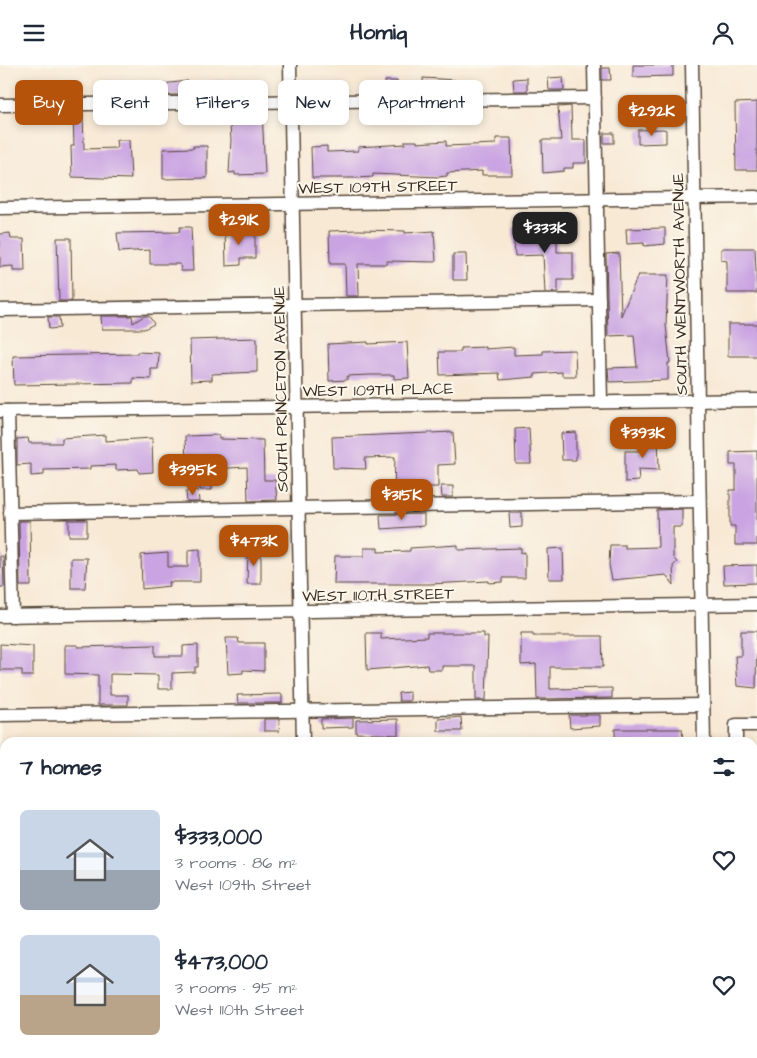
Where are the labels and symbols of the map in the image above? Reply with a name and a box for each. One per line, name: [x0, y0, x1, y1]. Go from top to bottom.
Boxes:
pin: $292K: [617, 95, 687, 137]
street label: SOUTH WENTWORTH AVENUE: [667, 172, 693, 395]
street label: WEST 109TH STREET: [298, 175, 458, 199]
pin: $291K: [204, 203, 274, 246]
pin: $333K: [510, 211, 580, 254]
street label: SOUTH PRINCETON AVENUE: [268, 285, 294, 492]
street label: WEST 109TH PLACE: [302, 378, 454, 402]
pin: $393K: [608, 417, 678, 459]
pin: $395K: [158, 453, 228, 496]
pin: $315K: [367, 479, 437, 521]
pin: $473K: [219, 525, 289, 567]
street label: WEST 110TH STREET: [302, 583, 454, 607]

